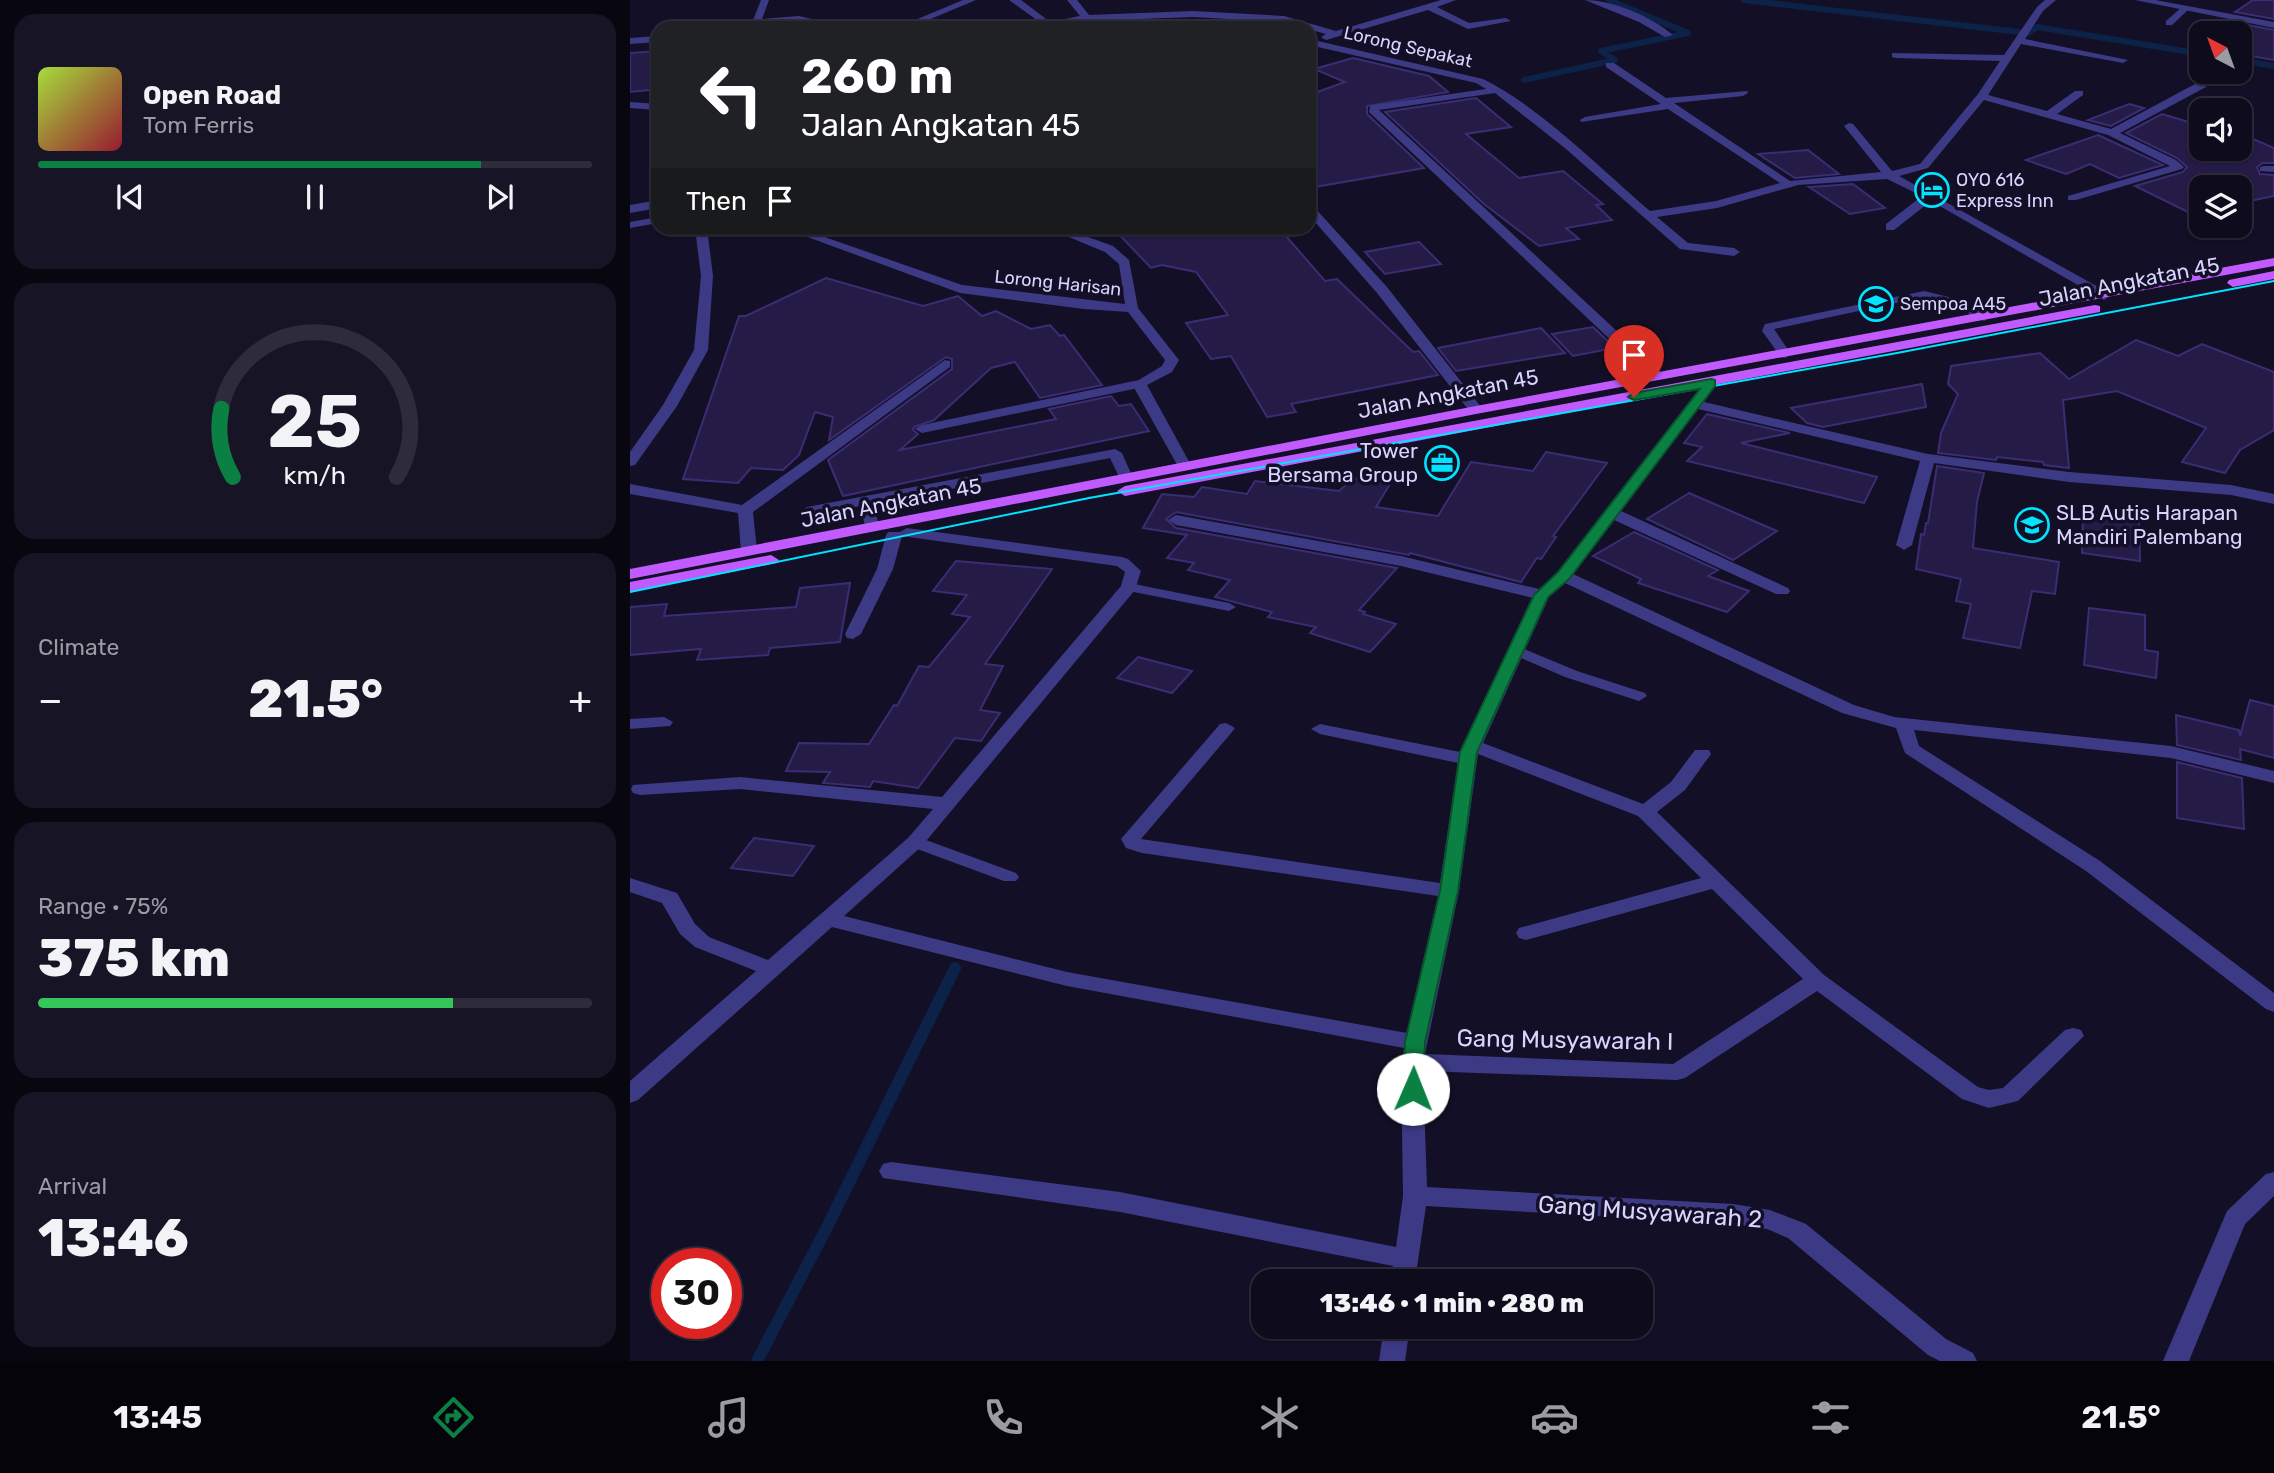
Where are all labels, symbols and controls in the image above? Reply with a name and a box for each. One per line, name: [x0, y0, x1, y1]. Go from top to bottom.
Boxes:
north arrow: [2189, 21, 2252, 84]
map controls: [2189, 21, 2252, 238]
street label: Lorong Sepakat: [1342, 22, 1474, 72]
text: 260 m: [801, 47, 953, 105]
icon: left: [686, 49, 777, 140]
text: Open Road: [143, 80, 281, 111]
button: sound: [2189, 98, 2252, 161]
text: Jalan Angkatan 45: [801, 106, 1081, 144]
text: Tom Ferris: [143, 111, 254, 139]
place label: OYO 616 Express Inn: [1956, 169, 2054, 212]
hotel icon: OYO 616 Express Inn: [1913, 171, 1951, 209]
button: layers: [2189, 175, 2252, 238]
icon: previous: [111, 178, 149, 216]
icon: pause: [296, 178, 334, 216]
icon: next: [481, 178, 519, 216]
icon: arrive: [761, 182, 799, 220]
text: Then: [686, 186, 747, 217]
street label: Jalan Angkatan 45: [2036, 252, 2221, 311]
street label: Lorong Harisan: [994, 265, 1122, 301]
school or university icon: Sempoa A45: [1857, 285, 1895, 323]
place label: Sempoa A45: [1900, 293, 2006, 315]
pin: [1604, 325, 1664, 397]
icon: arrive: [1615, 336, 1653, 374]
street label: Jalan Angkatan 45: [1355, 364, 1540, 423]
text: 25: [268, 380, 362, 466]
place label: Tower Bersama Group: [1267, 438, 1418, 487]
office icon: Tower Bersama Group: [1423, 444, 1461, 482]
text: km/h: [284, 461, 346, 490]
street label: Jalan Angkatan 45: [798, 473, 983, 532]
place label: SLB Autis Harapan Mandiri Palembang: [2056, 500, 2243, 549]
school or university icon: SLB Autis Harapan Mandiri Palembang: [2013, 506, 2051, 544]
text: Climate: [38, 633, 119, 661]
text: 21.5°: [248, 668, 383, 730]
text: −: [38, 677, 63, 723]
text: +: [568, 677, 592, 723]
text: Range · 75%: [38, 892, 168, 920]
text: 375 km: [38, 927, 230, 989]
street label: Gang Musyawarah I: [1456, 1024, 1674, 1056]
position arrow: [1376, 1052, 1450, 1126]
text: Arrival: [38, 1172, 107, 1200]
street label: Gang Musyawarah 2: [1537, 1190, 1763, 1234]
text: 13:46: [38, 1207, 189, 1269]
speed limit sign: 30: [651, 1248, 742, 1339]
text: 13:46 · 1 min · 280 m: [1320, 1288, 1584, 1319]
icon: directions: [429, 1393, 478, 1442]
icon: music: [704, 1393, 753, 1442]
icon: phone: [979, 1393, 1028, 1442]
icon: climate: [1255, 1393, 1304, 1442]
icon: car: [1530, 1393, 1579, 1442]
icon: filters: [1806, 1393, 1855, 1442]
text: 13:45: [113, 1398, 202, 1436]
text: 21.5°: [2081, 1398, 2161, 1436]

